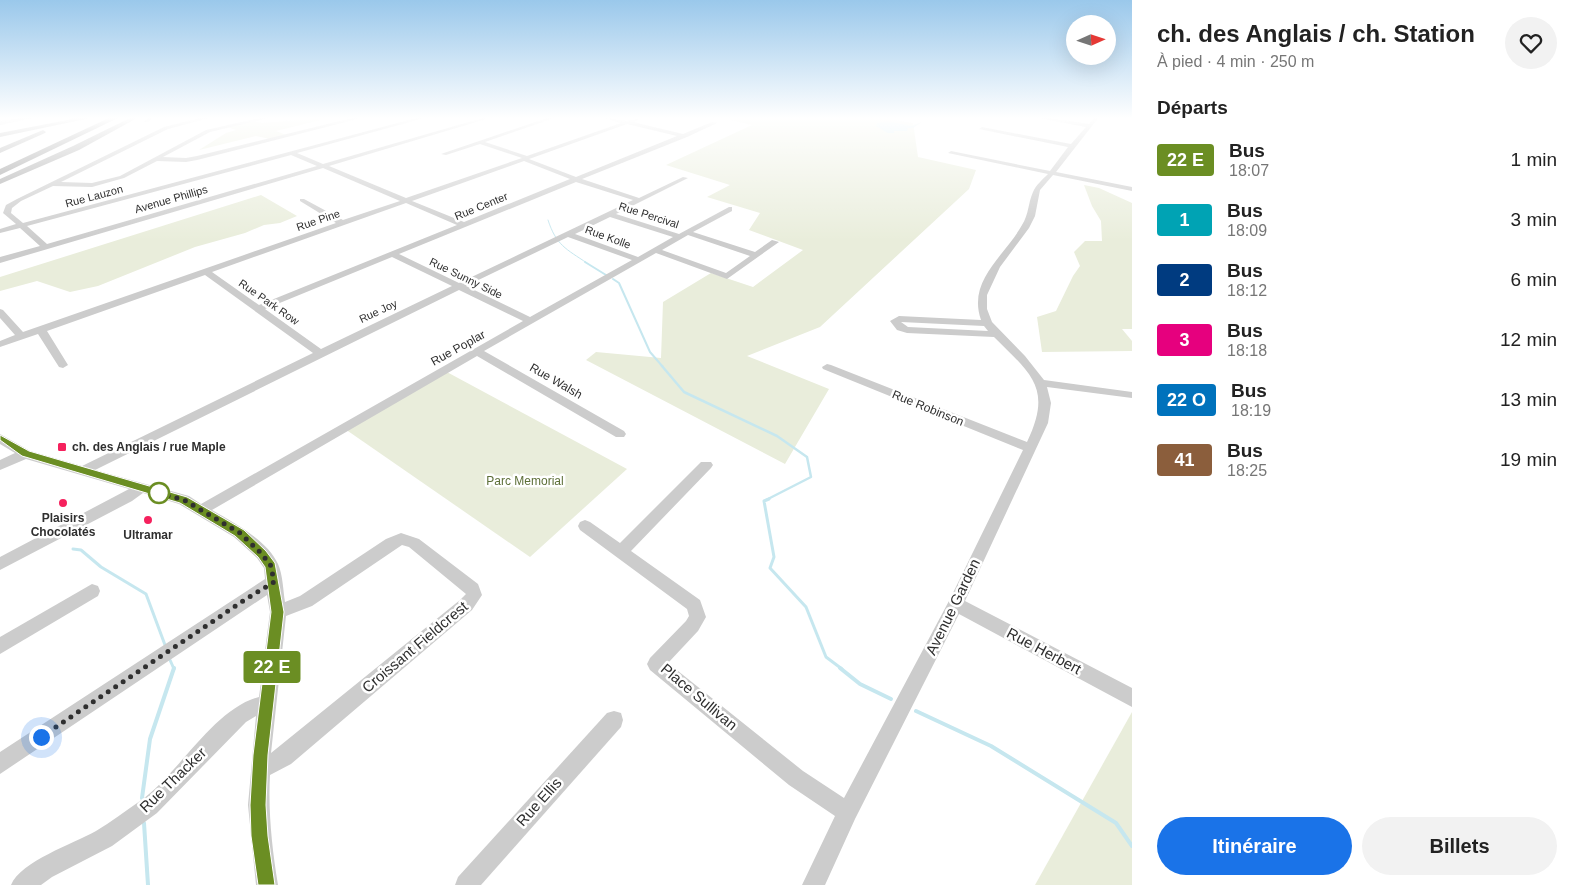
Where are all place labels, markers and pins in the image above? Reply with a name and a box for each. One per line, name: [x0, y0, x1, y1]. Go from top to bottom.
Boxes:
place label: ch. des Anglais / rue Maple: [72, 440, 226, 454]
marker: ch. des Anglais / rue Maple: [56, 441, 68, 453]
unlabelled marker: [148, 482, 170, 504]
marker: Plaisirs Chocolatés: [57, 497, 69, 509]
place label: Plaisirs Chocolatés: [31, 511, 96, 539]
marker: Ultramar: [142, 514, 154, 526]
place label: Ultramar: [123, 528, 173, 542]

